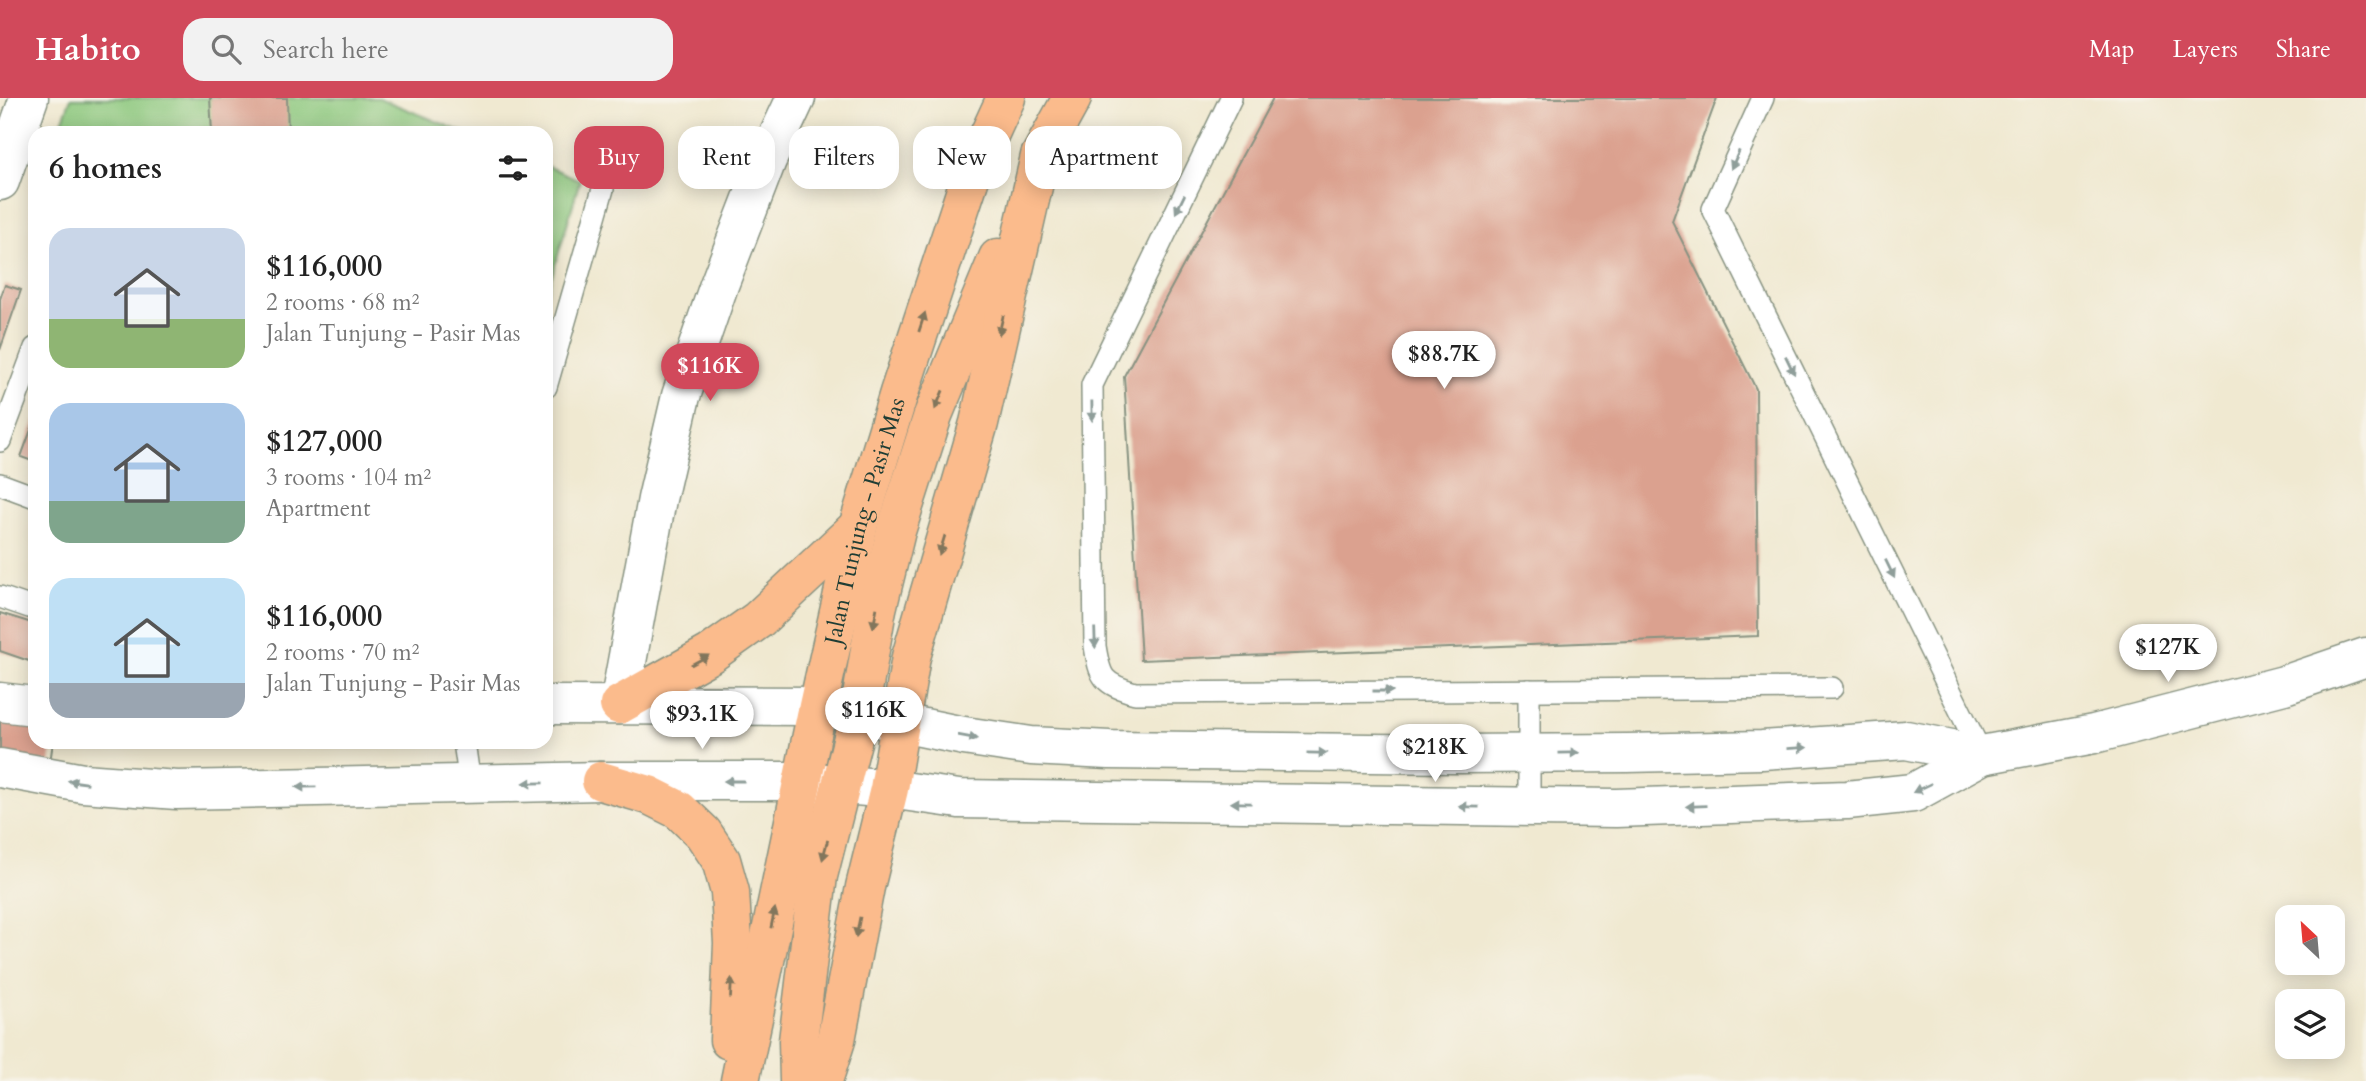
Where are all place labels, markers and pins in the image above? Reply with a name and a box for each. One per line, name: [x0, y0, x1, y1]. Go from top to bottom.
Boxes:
pin: $88.7K: [1387, 331, 1501, 391]
pin: $116K: [661, 344, 759, 403]
pin: $127K: [2119, 624, 2217, 684]
pin: $116K: [825, 688, 923, 747]
pin: $93.1K: [645, 692, 759, 751]
pin: $218K: [1386, 724, 1484, 784]

